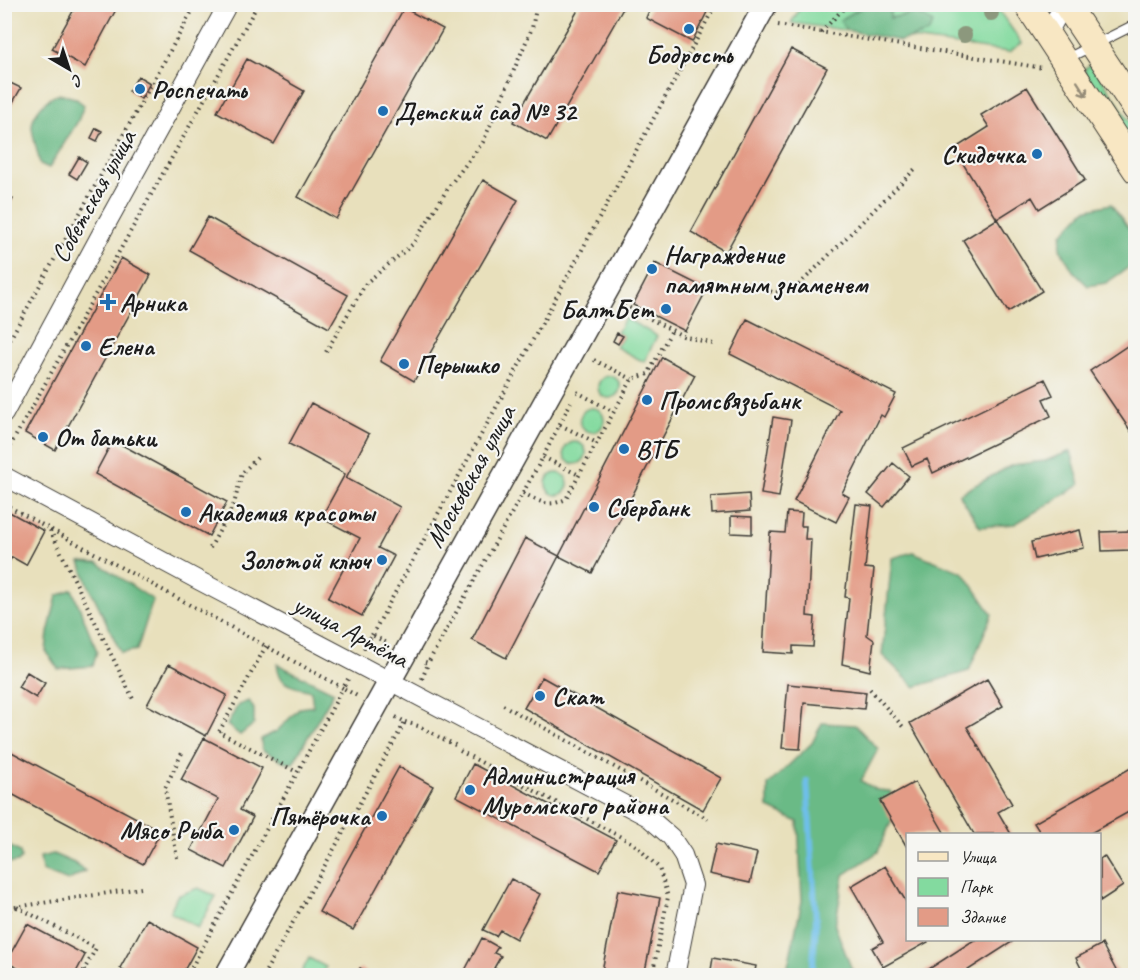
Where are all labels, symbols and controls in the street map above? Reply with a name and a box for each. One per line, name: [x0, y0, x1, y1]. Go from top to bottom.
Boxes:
marker: Бодрость: [682, 22, 696, 36]
place label: Бодрость: [646, 38, 734, 71]
north arrow: [39, 39, 99, 99]
text: С: [67, 70, 87, 91]
place label: Роспечать: [152, 73, 248, 106]
one-way arrow: [1076, 80, 1089, 97]
marker: Роспечать: [133, 82, 147, 96]
place label: Детский сад № 32: [395, 95, 578, 128]
marker: Детский сад № 32: [376, 104, 390, 118]
street label: Советская улица: [43, 123, 144, 268]
place label: Скидочка: [942, 138, 1028, 171]
marker: Скидочка: [1030, 147, 1044, 161]
place label: Награждение памятным знаменем: [664, 238, 869, 301]
marker: Награждение памятным знаменем: [645, 262, 659, 276]
place label: Арника: [120, 286, 188, 319]
place label: БалтБет: [560, 293, 655, 326]
marker: Арника: [101, 295, 115, 309]
marker: БалтБет: [659, 302, 673, 316]
place label: Елена: [98, 330, 156, 363]
marker: Елена: [79, 339, 93, 353]
place label: Перышко: [416, 348, 500, 381]
marker: Перышко: [397, 357, 411, 371]
place label: Промсвязьбанк: [659, 384, 803, 417]
marker: Промсвязьбанк: [640, 393, 654, 407]
street label: Московская улица: [418, 398, 524, 553]
place label: От батьки: [55, 421, 158, 454]
marker: От батьки: [36, 430, 50, 444]
place label: ВТБ: [636, 433, 681, 466]
marker: ВТБ: [617, 442, 631, 456]
place label: Сбербанк: [606, 491, 691, 524]
place label: Академия красоты: [198, 496, 377, 529]
marker: Сбербанк: [587, 500, 601, 514]
marker: Академия красоты: [179, 505, 193, 519]
place label: Золотой ключ: [239, 544, 373, 577]
marker: Золотой ключ: [375, 553, 389, 567]
street label: улица Артёма: [286, 586, 415, 676]
place label: Скат: [552, 680, 606, 713]
marker: Скат: [533, 689, 547, 703]
place label: Администрация Муромского района: [482, 759, 670, 822]
marker: Администрация Муромского района: [463, 783, 477, 797]
place label: Пятёрочка: [270, 800, 372, 833]
marker: Пятёрочка: [375, 809, 389, 823]
place label: Мясо Рыба: [120, 814, 224, 847]
marker: Мясо Рыба: [227, 823, 241, 837]
legend: [906, 833, 1101, 941]
text: Улица: [960, 846, 997, 868]
text: Парк: [960, 876, 994, 898]
text: Здание: [960, 906, 1006, 928]

